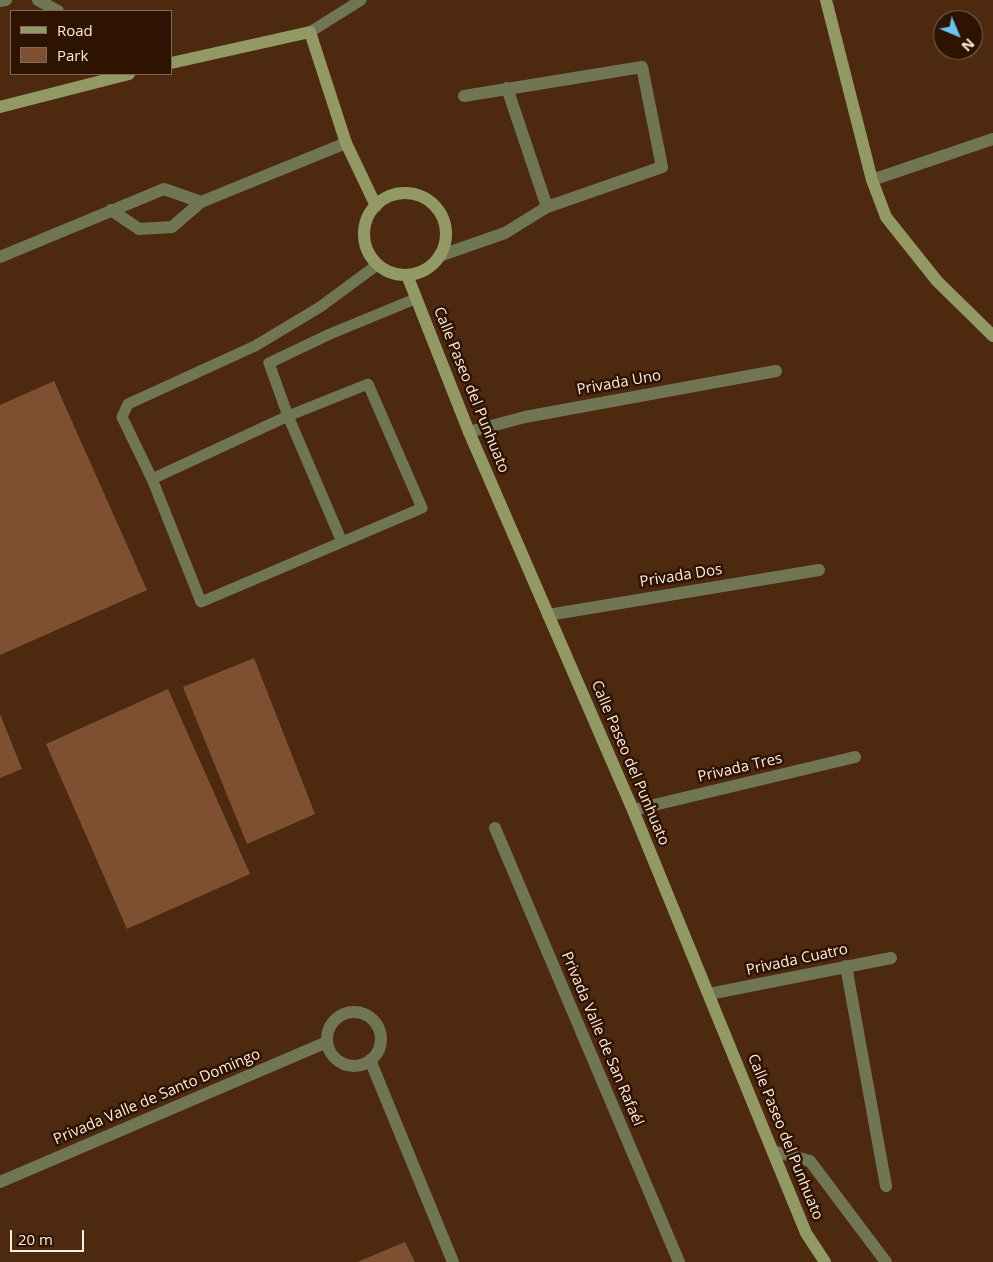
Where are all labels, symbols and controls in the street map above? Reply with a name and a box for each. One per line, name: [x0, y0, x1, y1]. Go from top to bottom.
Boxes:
legend: [10, 10, 172, 75]
north arrow: [933, 10, 983, 60]
text: Road: [57, 20, 93, 40]
text: N: [958, 35, 979, 56]
text: Park: [57, 45, 88, 65]
street label: Calle Paseo del Punhuato: [429, 304, 513, 476]
street label: Privada Uno: [575, 367, 663, 399]
street label: Privada Dos: [638, 561, 724, 591]
street label: Calle Paseo del Punhuato: [587, 678, 673, 848]
street label: Privada Tres: [696, 750, 784, 786]
street label: Privada Cuatro: [744, 940, 850, 980]
street label: Privada Valle de San Rafaél: [557, 949, 647, 1129]
street label: Privada Valle de Santo Domingo: [51, 1045, 263, 1149]
street label: Calle Paseo del Punhuato: [743, 1051, 827, 1223]
scale bar: [12, 1220, 86, 1252]
text: 20 m: [18, 1229, 53, 1249]

